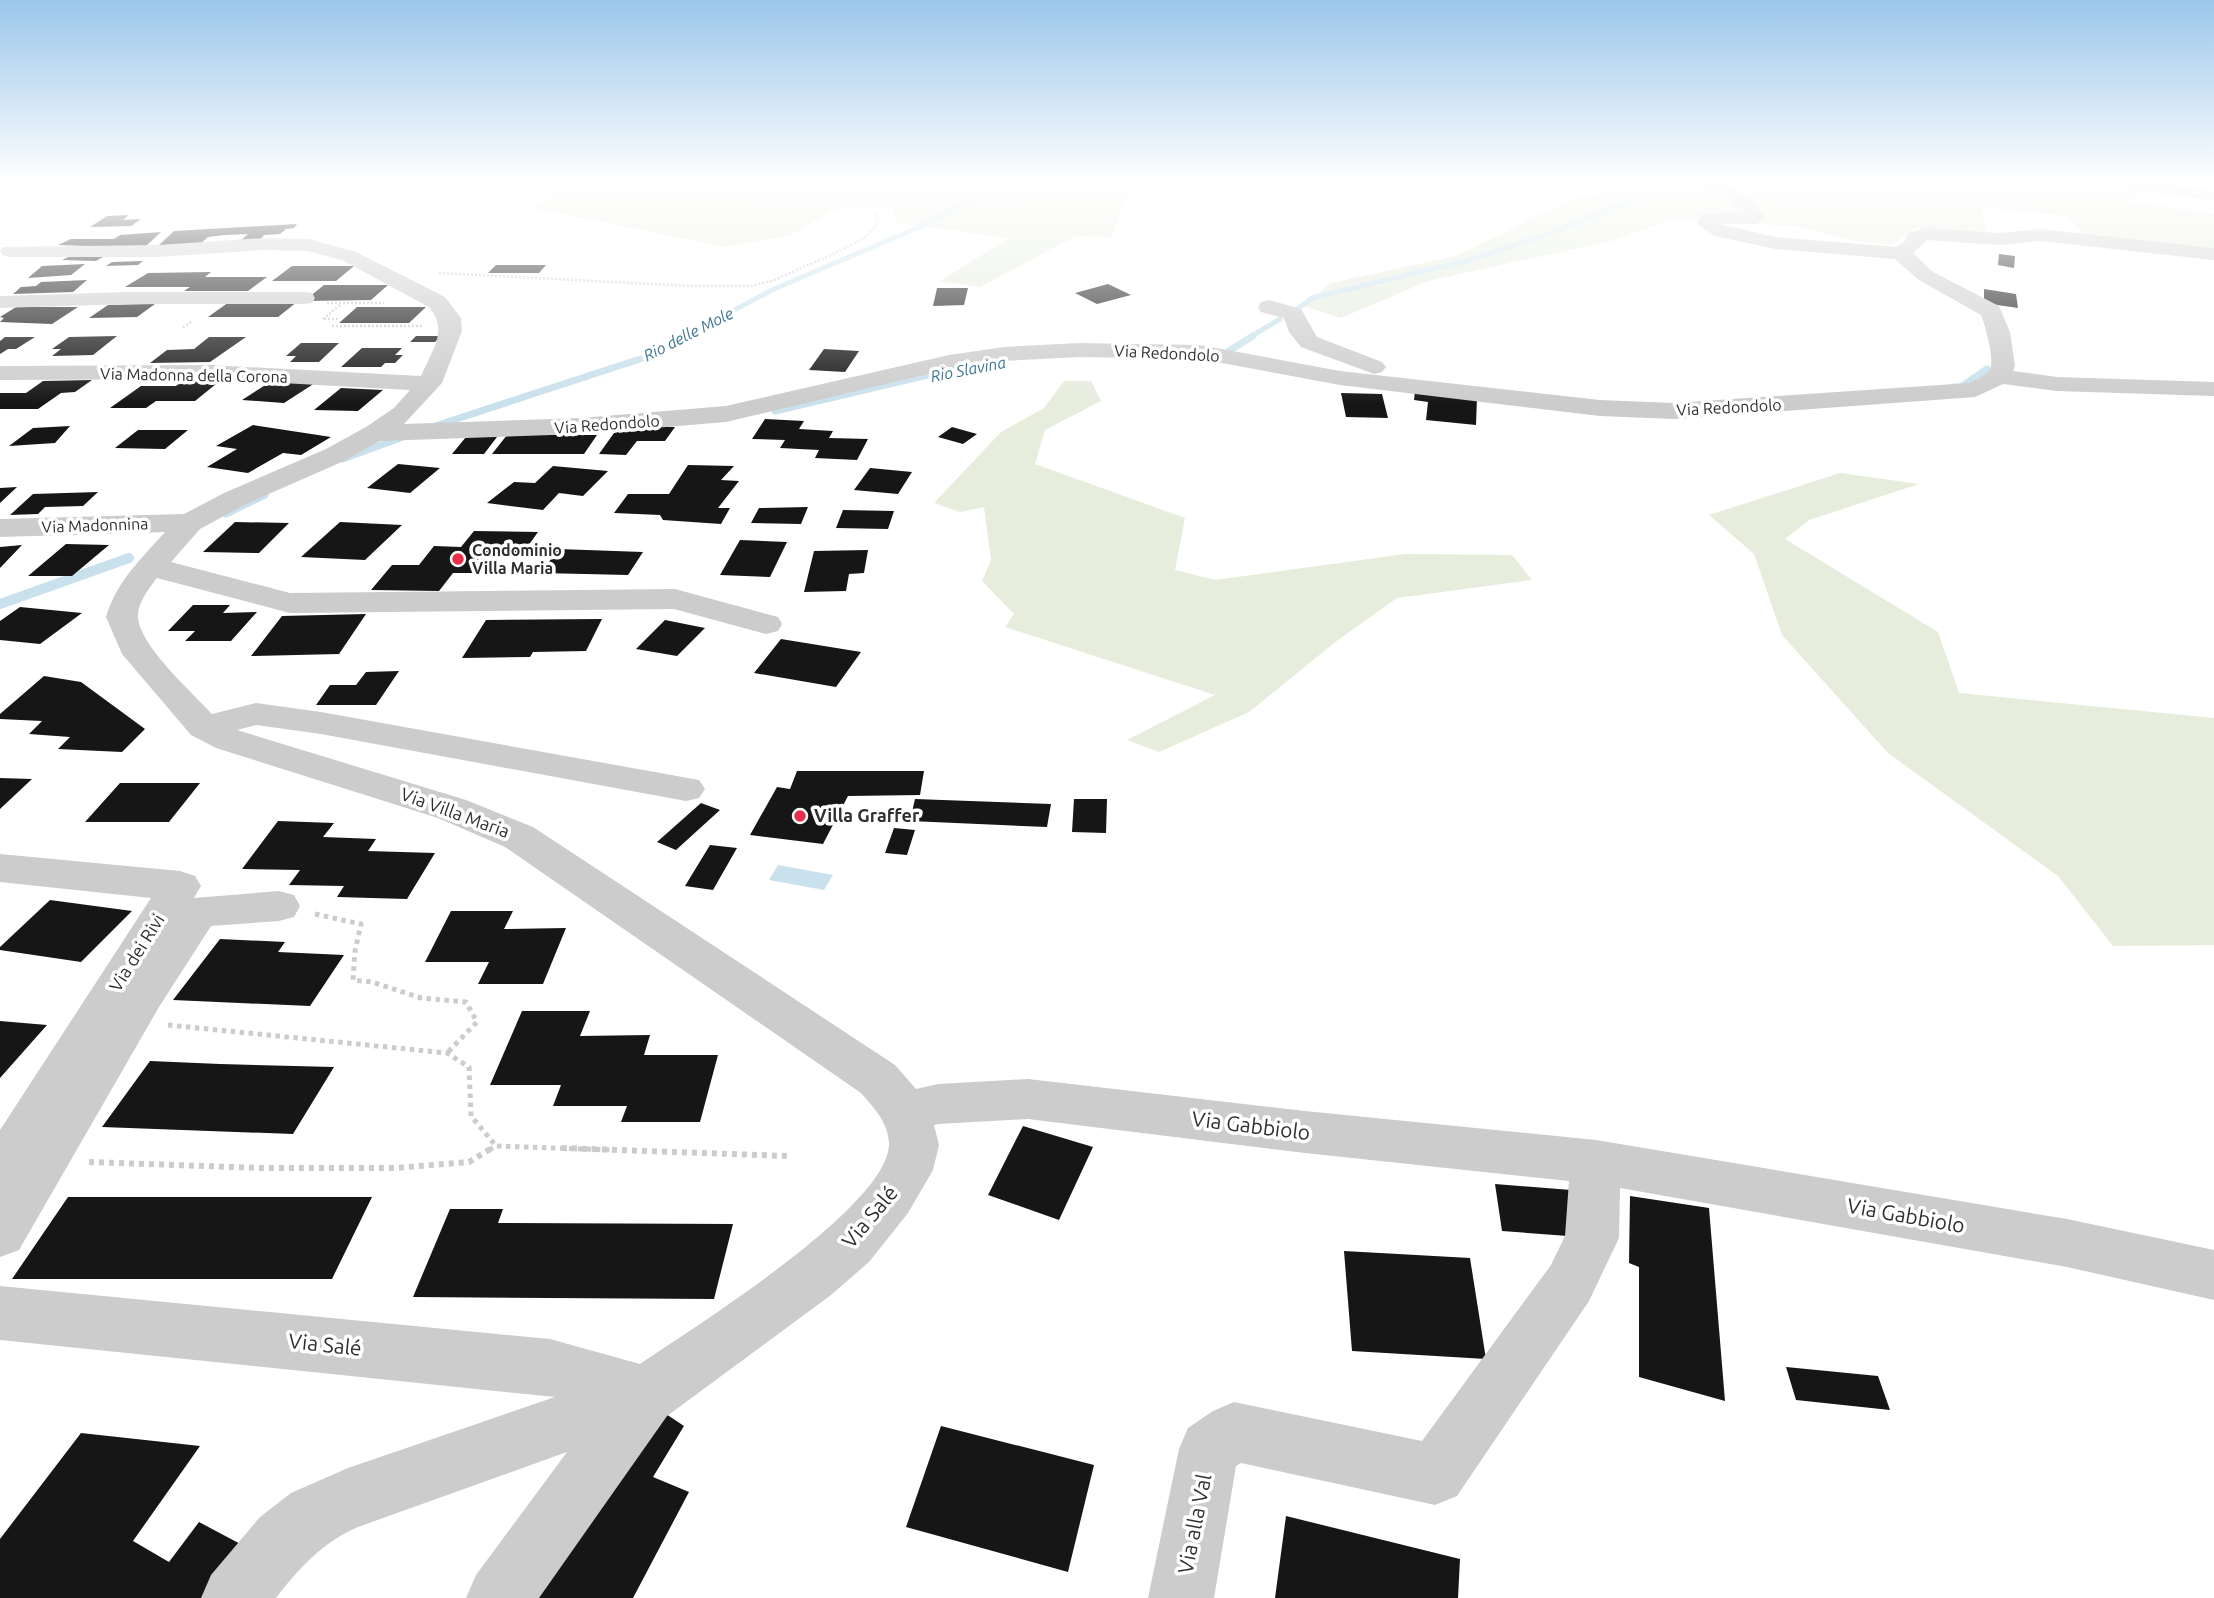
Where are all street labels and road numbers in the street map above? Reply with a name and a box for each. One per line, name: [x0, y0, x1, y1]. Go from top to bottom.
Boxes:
street label: Via Redondolo: [1114, 341, 1220, 365]
street label: Via Madonna della Corona: [100, 364, 288, 386]
street label: Via Redondolo: [1676, 395, 1782, 419]
street label: Via Redondolo: [554, 411, 660, 437]
street label: Via Madonnina: [41, 514, 149, 536]
street label: Via Villa Maria: [398, 783, 512, 841]
street label: Via dei Rivi: [104, 910, 168, 995]
street label: Via Gabbiolo: [1191, 1106, 1312, 1144]
street label: Via Salé: [836, 1180, 902, 1252]
street label: Via Gabbiolo: [1845, 1193, 1967, 1237]
street label: Via Salé: [287, 1328, 363, 1360]
street label: Via alla Val: [1173, 1472, 1215, 1576]

